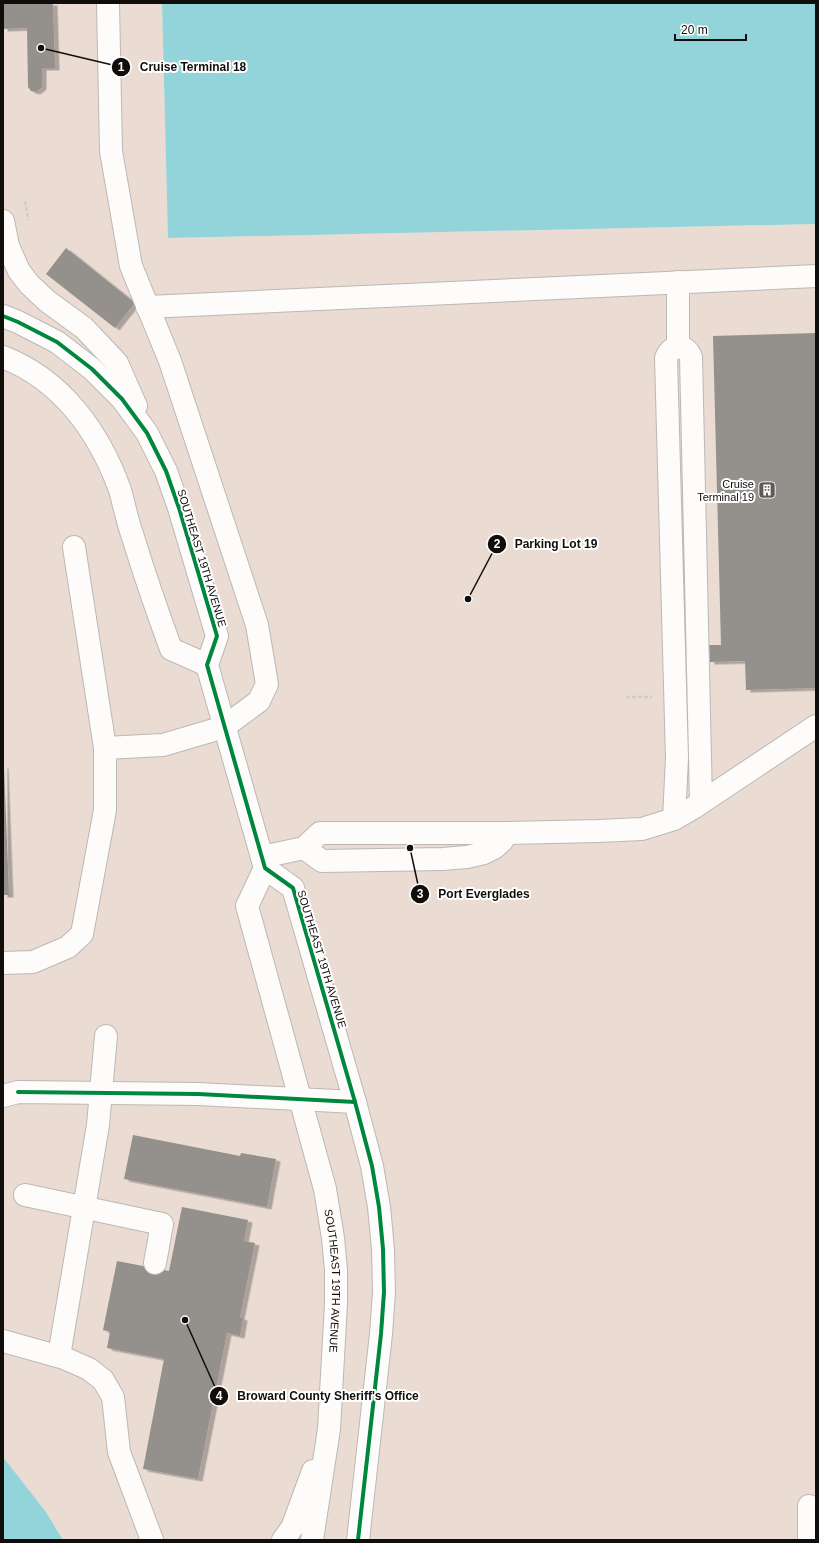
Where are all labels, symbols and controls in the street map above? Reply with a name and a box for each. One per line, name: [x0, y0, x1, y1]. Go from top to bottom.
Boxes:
scale bar: [675, 16, 746, 42]
text: 20 m: [681, 23, 708, 37]
callout: Cruise Terminal 18: [111, 55, 254, 79]
text: 1: [118, 60, 125, 74]
text: Cruise Terminal 18: [140, 60, 247, 74]
place label: Cruise Terminal 19: [697, 478, 754, 503]
building icon: Cruise Terminal 19: [757, 480, 777, 500]
street label: SOUTHEAST 19TH AVENUE: [175, 487, 229, 629]
callout: Parking Lot 19: [487, 532, 606, 556]
text: 2: [494, 537, 501, 551]
text: Parking Lot 19: [515, 537, 598, 551]
callout: Port Everglades: [410, 882, 538, 906]
text: 3: [417, 887, 424, 901]
text: Port Everglades: [438, 887, 530, 901]
street label: SOUTHEAST 19TH AVENUE: [295, 888, 349, 1030]
street label: SOUTHEAST 19TH AVENUE: [322, 1208, 342, 1353]
callout: Broward County Sheriff's Office: [209, 1384, 427, 1408]
text: 4: [216, 1389, 223, 1403]
text: Broward County Sheriff's Office: [237, 1389, 419, 1403]

